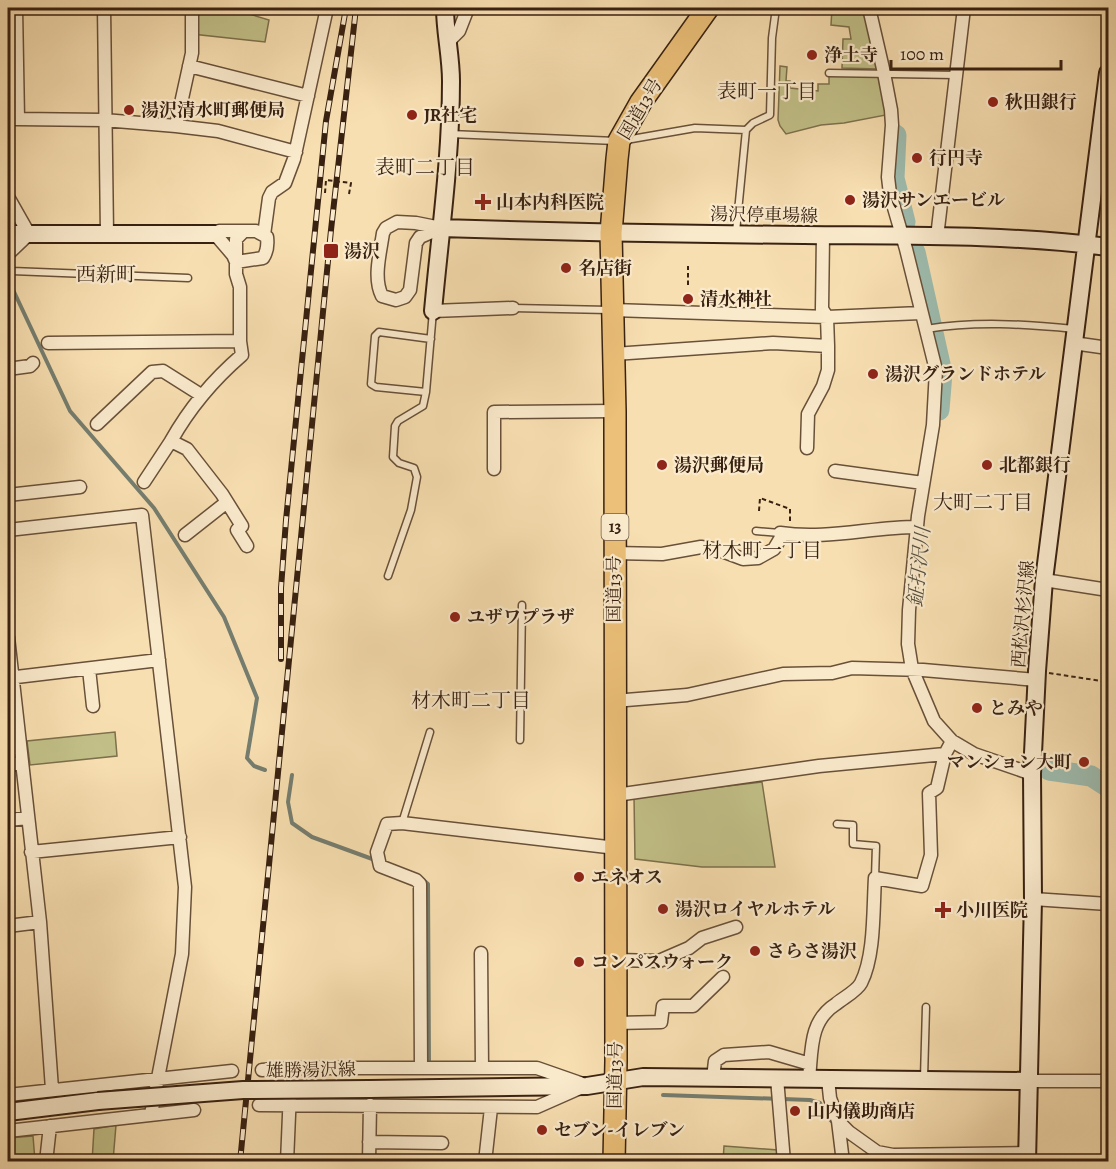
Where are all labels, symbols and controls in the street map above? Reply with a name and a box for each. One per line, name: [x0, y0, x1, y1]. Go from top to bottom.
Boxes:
scale bar: [891, 33, 1060, 71]
text: 100 m: [900, 42, 944, 66]
place label: 浄土寺: [824, 43, 878, 67]
marker: 浄土寺: [805, 48, 819, 62]
street label: 国道13号: [612, 74, 668, 144]
district label: 表町一丁目: [717, 78, 817, 105]
place label: 秋田銀行: [1005, 90, 1077, 114]
marker: 秋田銀行: [986, 95, 1000, 109]
place label: 湯沢清水町郵便局: [141, 98, 285, 122]
marker: 湯沢清水町郵便局: [122, 103, 136, 117]
place label: JR社宅: [424, 103, 477, 127]
marker: JR社宅: [405, 108, 419, 122]
place label: 行円寺: [929, 146, 983, 170]
marker: 行円寺: [910, 151, 924, 165]
district label: 表町二丁目: [375, 154, 475, 181]
place label: 湯沢サンエービル: [862, 188, 1005, 212]
place label: 山本内科医院: [496, 190, 604, 214]
marker: 山本内科医院: [474, 193, 492, 211]
marker: 湯沢サンエービル: [843, 193, 857, 207]
street label: 湯沢停車場線: [710, 202, 818, 228]
place label: 湯沢: [344, 239, 380, 263]
marker: 湯沢: [322, 242, 340, 260]
place label: 名店街: [578, 256, 632, 280]
district label: 西新町: [76, 261, 136, 288]
marker: 名店街: [559, 261, 573, 275]
place label: 清水神社: [700, 287, 772, 311]
marker: 清水神社: [681, 292, 695, 306]
place label: 湯沢グランドホテル: [885, 362, 1046, 386]
marker: 湯沢グランドホテル: [866, 367, 880, 381]
place label: 湯沢郵便局: [674, 453, 764, 477]
place label: 北都銀行: [999, 453, 1071, 477]
marker: 湯沢郵便局: [655, 458, 669, 472]
marker: 北都銀行: [980, 458, 994, 472]
district label: 大町二丁目: [933, 489, 1033, 516]
road number: 13: [602, 514, 628, 540]
water label: 鉦打沢川: [901, 524, 937, 608]
district label: 材木町一丁目: [702, 537, 822, 564]
street label: 国道13号: [602, 555, 626, 623]
street label: 西松沢杉沢線: [1006, 559, 1040, 669]
place label: ユザワプラザ: [467, 605, 575, 629]
marker: ユザワプラザ: [448, 610, 462, 624]
district label: 材木町二丁目: [411, 687, 531, 714]
place label: とみや: [989, 696, 1043, 720]
marker: とみや: [970, 701, 984, 715]
place label: マンション大町: [947, 750, 1072, 774]
marker: マンション大町: [1077, 755, 1091, 769]
place label: エネオス: [591, 865, 663, 889]
marker: エネオス: [572, 870, 586, 884]
place label: 湯沢ロイヤルホテル: [675, 897, 835, 921]
place label: 小川医院: [956, 898, 1028, 922]
marker: 小川医院: [934, 901, 952, 919]
marker: 湯沢ロイヤルホテル: [656, 902, 670, 916]
place label: さらさ湯沢: [767, 939, 857, 963]
marker: さらさ湯沢: [748, 944, 762, 958]
place label: コンパスウォーク: [591, 950, 733, 974]
marker: コンパスウォーク: [572, 955, 586, 969]
street label: 国道13号: [602, 1041, 628, 1109]
street label: 雄勝湯沢線: [266, 1057, 356, 1083]
place label: 山内儀助商店: [807, 1099, 915, 1123]
marker: 山内儀助商店: [788, 1104, 802, 1118]
place label: セブン-イレブン: [554, 1118, 685, 1142]
marker: セブン-イレブン: [535, 1123, 549, 1137]

